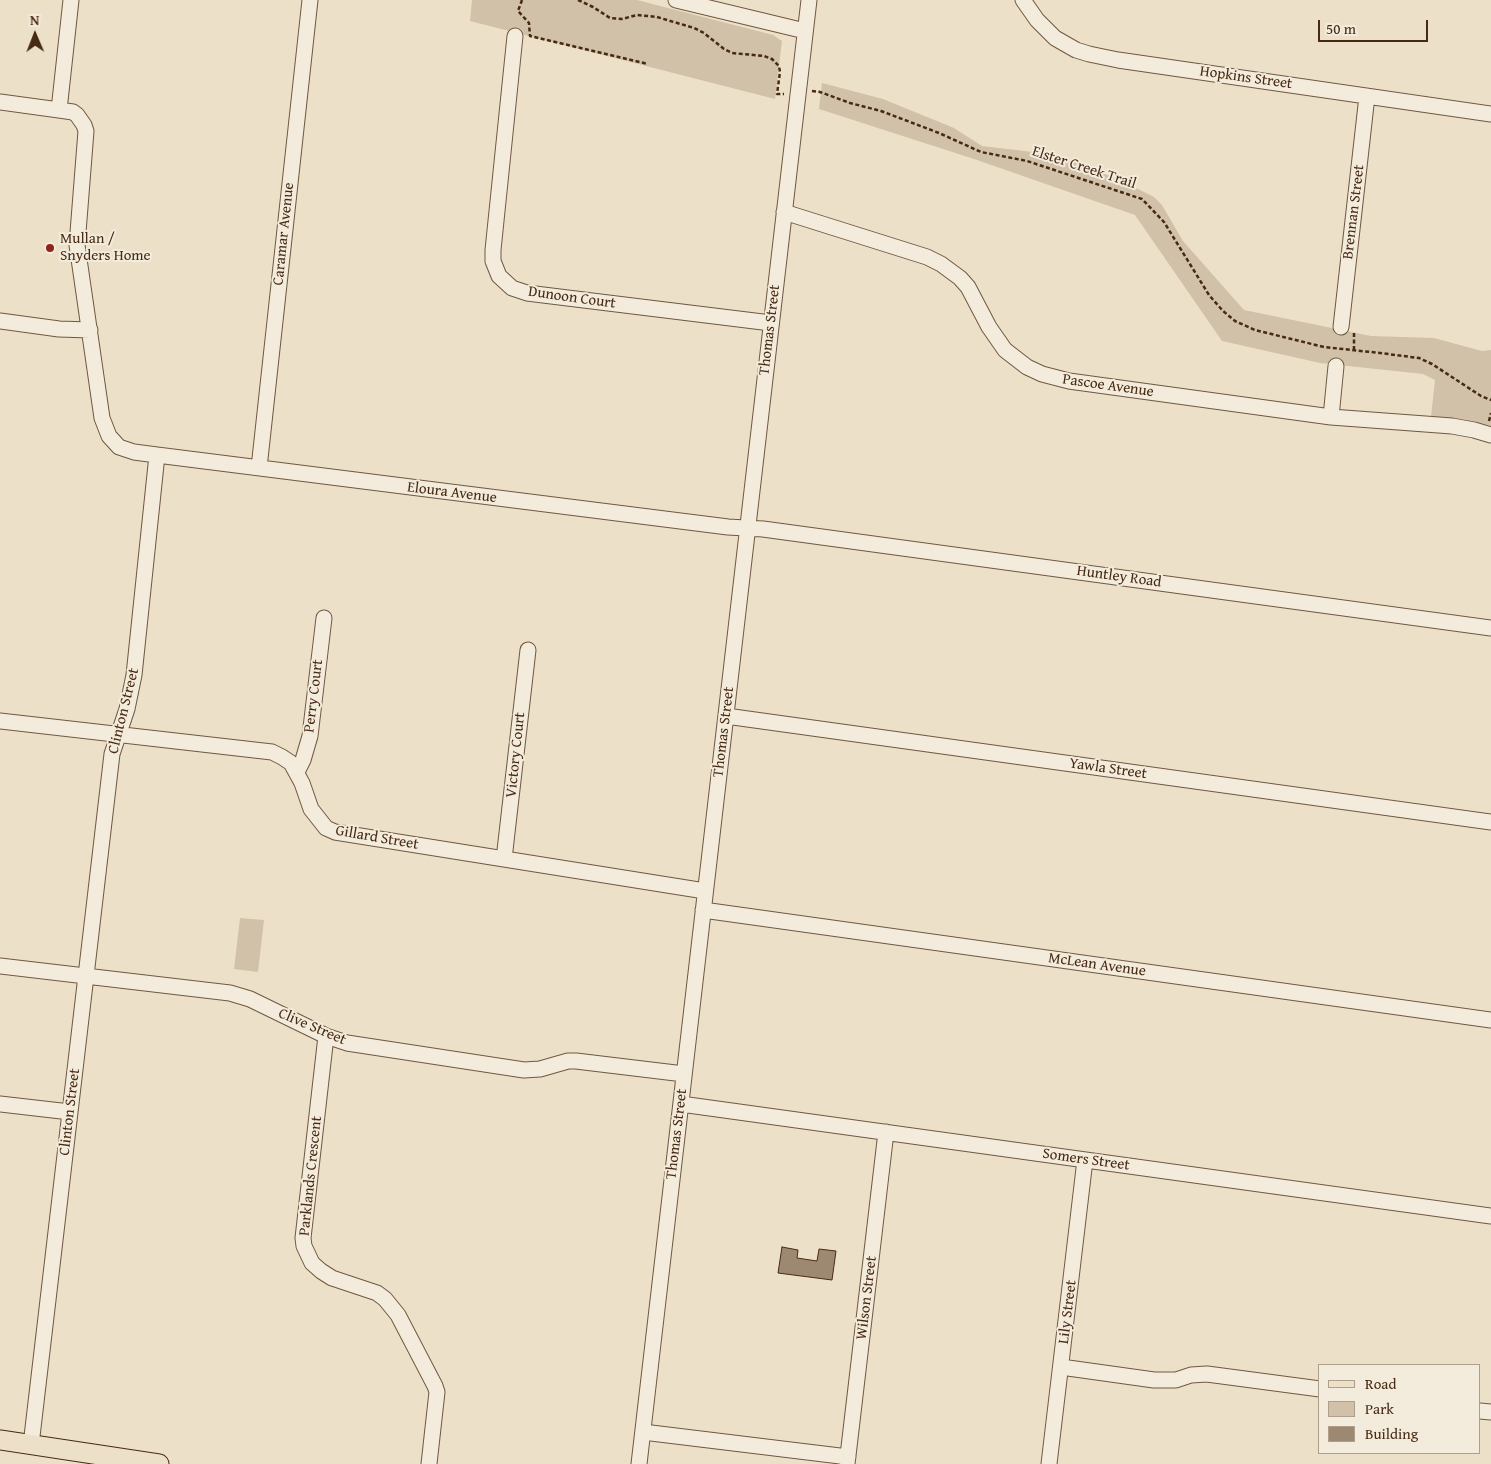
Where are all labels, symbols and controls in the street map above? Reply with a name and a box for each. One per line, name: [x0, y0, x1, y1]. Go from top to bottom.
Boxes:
north arrow: [10, 10, 60, 60]
text: N: [30, 10, 40, 30]
scale bar: [1321, 10, 1431, 42]
text: 50 m: [1326, 18, 1356, 39]
street label: Hopkins Street: [1199, 63, 1293, 93]
street label: Elster Creek Trail: [1030, 143, 1138, 193]
street label: Brennan Street: [1339, 164, 1369, 260]
street label: Caramar Avenue: [270, 182, 298, 286]
place label: Mullan / Snyders Home: [60, 230, 151, 265]
marker: Mullan / Snyders Home: [44, 242, 56, 254]
street label: Dunoon Court: [527, 283, 617, 313]
street label: Thomas Street: [756, 284, 784, 376]
street label: Pascoe Avenue: [1061, 371, 1155, 401]
street label: Eloura Avenue: [406, 479, 498, 507]
street label: Huntley Road: [1076, 562, 1162, 592]
street label: Perry Court: [301, 658, 327, 734]
street label: Clinton Street: [105, 666, 143, 756]
street label: Thomas Street: [710, 686, 738, 778]
street label: Victory Court: [503, 711, 529, 799]
street label: Yawla Street: [1068, 755, 1148, 783]
street label: Gillard Street: [334, 822, 420, 854]
street label: McLean Avenue: [1047, 949, 1147, 981]
street label: Clive Street: [275, 1005, 349, 1049]
street label: Clinton Street: [56, 1067, 84, 1157]
street label: Thomas Street: [663, 1088, 691, 1180]
street label: Parklands Crescent: [296, 1115, 326, 1237]
street label: Somers Street: [1041, 1145, 1131, 1175]
street label: Wilson Street: [853, 1255, 881, 1341]
street label: Lily Street: [1055, 1279, 1081, 1345]
legend: [1318, 1364, 1481, 1454]
text: Road: [1365, 1373, 1396, 1394]
text: Park: [1365, 1398, 1394, 1419]
text: Building: [1365, 1423, 1418, 1444]

